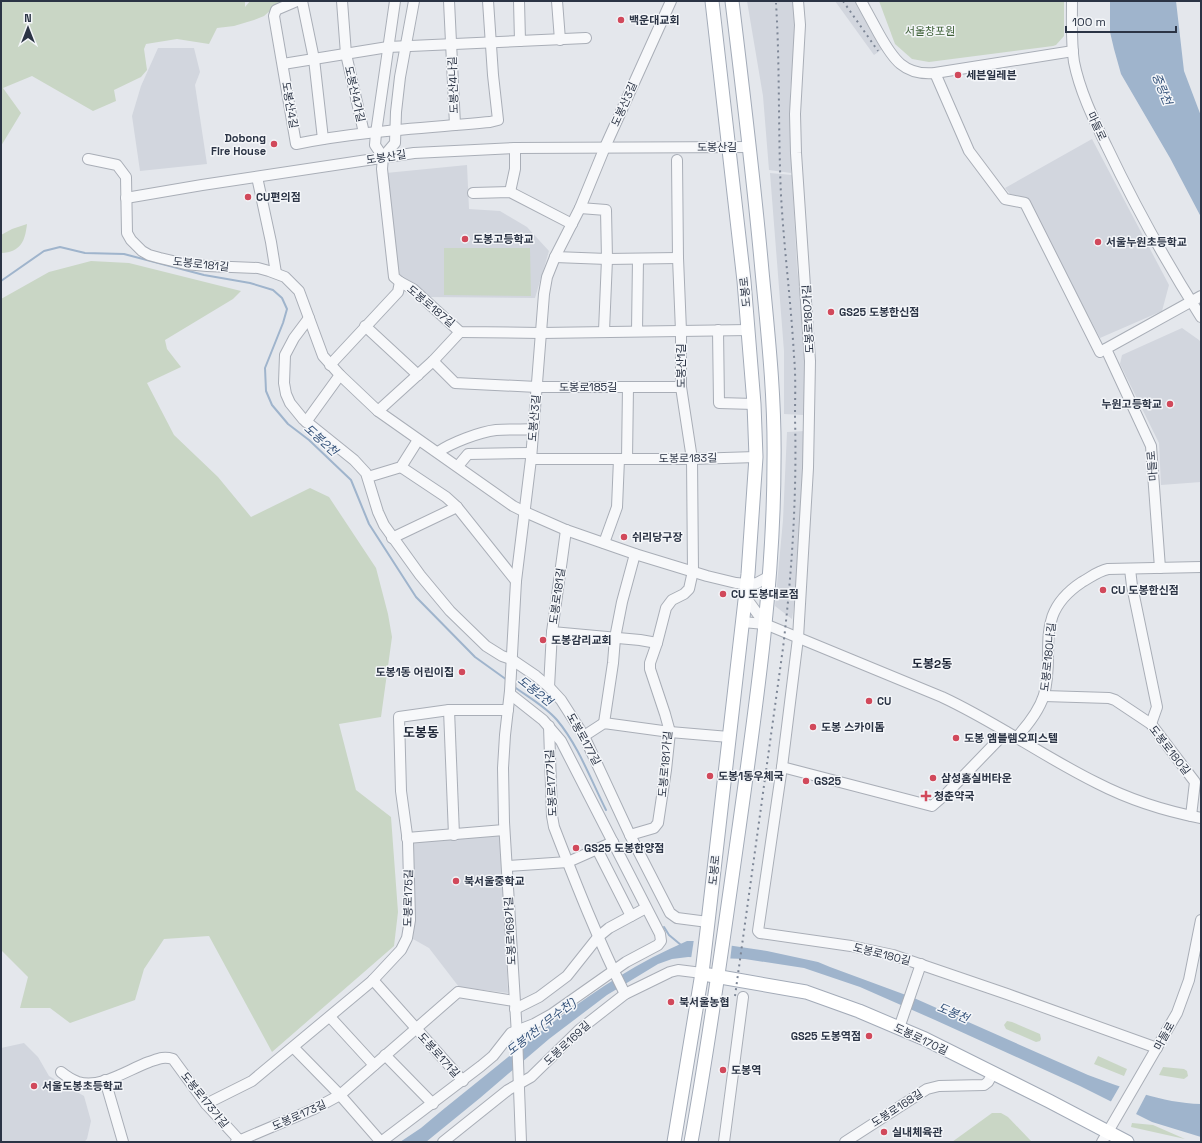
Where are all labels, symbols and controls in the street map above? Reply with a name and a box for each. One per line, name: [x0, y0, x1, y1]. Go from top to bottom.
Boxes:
north arrow: [8, 8, 48, 48]
scale bar: [1066, 8, 1176, 34]
text: N: [24, 11, 32, 25]
place label: 백운대교회: [629, 13, 680, 27]
text: 100 m: [1072, 14, 1106, 30]
marker: 백운대교회: [616, 15, 626, 25]
park label: 서울창포원: [905, 24, 955, 38]
street label: 도봉산4나길: [445, 56, 461, 114]
street label: 도봉산4가길: [342, 64, 368, 124]
place label: 세븐일레븐: [966, 68, 1017, 82]
marker: 세븐일레븐: [953, 70, 963, 80]
water label: 중랑천: [1148, 71, 1176, 109]
street label: 도봉산4길: [279, 80, 301, 130]
street label: 도봉산3길: [608, 80, 640, 128]
street label: 마들로: [1084, 109, 1110, 143]
place label: Dobong Fire House: [211, 131, 266, 158]
marker: Dobong Fire House: [269, 139, 279, 149]
street label: 도봉산길: [697, 140, 737, 154]
street label: 도봉산길: [365, 147, 407, 167]
place label: CU편의점: [256, 190, 301, 204]
marker: CU편의점: [243, 192, 253, 202]
place label: 도봉고등학교: [473, 232, 534, 246]
marker: 도봉고등학교: [460, 234, 470, 244]
place label: 서울누원초등학교: [1106, 235, 1187, 249]
marker: 서울누원초등학교: [1093, 237, 1103, 247]
street label: 도봉로181길: [172, 254, 230, 274]
street label: 도봉로: [736, 276, 754, 308]
street label: 도봉로187길: [404, 282, 458, 330]
street label: 도봉로180가길: [799, 284, 817, 354]
place label: GS25 도봉한신점: [839, 305, 919, 319]
marker: GS25 도봉한신점: [826, 307, 836, 317]
street label: 도봉산1길: [674, 343, 688, 389]
street label: 도봉로185길: [559, 380, 617, 394]
street label: 도봉산3길: [525, 394, 543, 442]
place label: 누원고등학교: [1101, 397, 1162, 411]
marker: 누원고등학교: [1165, 399, 1175, 409]
water label: 도봉2천: [301, 421, 343, 461]
street label: 도봉로183길: [659, 450, 717, 466]
street label: 마들로: [1144, 450, 1160, 482]
place label: 쉬리당구장: [632, 530, 683, 544]
marker: 쉬리당구장: [619, 532, 629, 542]
street label: 도봉로181길: [546, 567, 568, 625]
place label: CU 도봉한신점: [1111, 583, 1179, 597]
marker: CU 도봉한신점: [1098, 585, 1108, 595]
place label: CU 도봉대로점: [731, 587, 799, 601]
marker: CU 도봉대로점: [718, 589, 728, 599]
street label: 도봉로180나길: [1037, 622, 1059, 692]
place label: 도봉감리교회: [551, 633, 612, 647]
marker: 도봉감리교회: [538, 635, 548, 645]
district label: 도봉2동: [912, 656, 952, 672]
place label: 도봉1동 어린이집: [375, 665, 454, 679]
marker: 도봉1동 어린이집: [457, 667, 467, 677]
water label: 도봉2천: [514, 672, 557, 711]
place label: CU: [877, 694, 891, 708]
marker: CU: [864, 696, 874, 706]
street label: 도봉로177길: [564, 710, 604, 768]
place label: 도봉 스카이돔: [821, 720, 885, 734]
marker: 도봉 스카이돔: [808, 722, 818, 732]
street label: 도봉로180길: [1146, 722, 1194, 778]
district label: 도봉동: [403, 724, 439, 741]
street label: 도봉로181가길: [655, 730, 675, 798]
place label: 도봉 엠블렘오피스텔: [964, 731, 1058, 745]
marker: 도봉 엠블렘오피스텔: [951, 733, 961, 743]
street label: 도봉로177가길: [542, 749, 560, 817]
place label: 도봉1동우체국: [718, 769, 784, 783]
marker: 도봉1동우체국: [705, 771, 715, 781]
place label: 삼성홈실버타운: [941, 771, 1012, 785]
marker: 삼성홈실버타운: [928, 773, 938, 783]
place label: GS25: [814, 774, 841, 788]
marker: GS25: [801, 776, 811, 786]
place label: 청춘약국: [934, 789, 974, 803]
marker: 청춘약국: [921, 791, 931, 801]
place label: GS25 도봉한양점: [584, 841, 664, 855]
marker: GS25 도봉한양점: [571, 843, 581, 853]
street label: 도봉로: [705, 854, 723, 886]
street label: 도봉로175길: [400, 869, 416, 927]
place label: 북서울중학교: [464, 874, 525, 888]
marker: 북서울중학교: [451, 876, 461, 886]
street label: 도봉로169가길: [501, 896, 519, 966]
street label: 도봉로180길: [852, 940, 912, 968]
water label: 도봉1천 (무수천): [503, 994, 580, 1059]
place label: 북서울농협: [679, 995, 730, 1009]
marker: 북서울농협: [666, 997, 676, 1007]
water label: 도봉천: [935, 999, 973, 1028]
street label: 도봉로169길: [541, 1018, 593, 1068]
street label: 마들로: [1151, 1019, 1177, 1053]
street label: 도봉로170길: [892, 1020, 950, 1058]
place label: GS25 도봉역점: [791, 1029, 861, 1043]
street label: 도봉로171길: [415, 1030, 463, 1080]
marker: GS25 도봉역점: [864, 1031, 874, 1041]
place label: 도봉역: [731, 1063, 761, 1077]
marker: 도봉역: [718, 1065, 728, 1075]
street label: 도봉로173가길: [178, 1069, 232, 1131]
place label: 서울도봉초등학교: [42, 1079, 123, 1093]
marker: 서울도봉초등학교: [29, 1081, 39, 1091]
street label: 도봉로168길: [869, 1086, 925, 1130]
street label: 도봉로173길: [270, 1097, 328, 1133]
place label: 실내체육관: [892, 1125, 943, 1139]
marker: 실내체육관: [879, 1127, 889, 1137]

